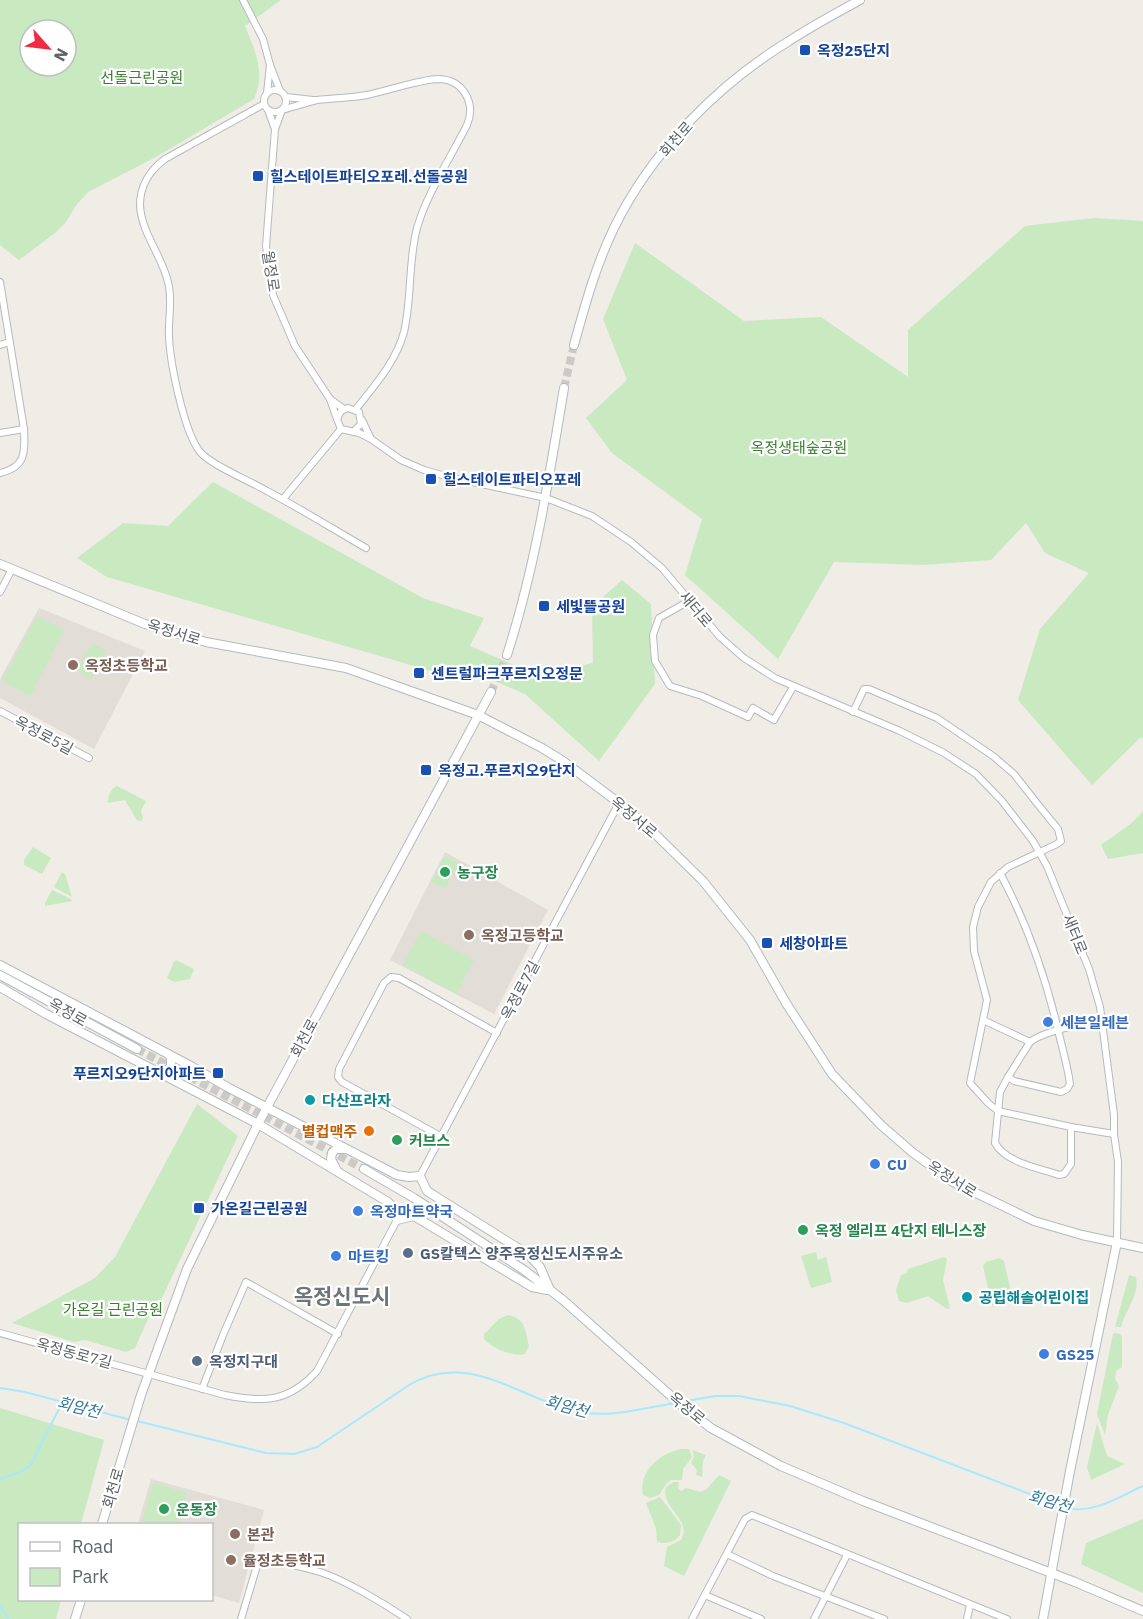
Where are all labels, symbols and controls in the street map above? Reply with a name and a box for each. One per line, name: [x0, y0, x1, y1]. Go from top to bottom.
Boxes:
north arrow: [18, 18, 78, 78]
place label: 옥정25단지: [817, 41, 890, 60]
marker: 옥정25단지: [798, 43, 812, 57]
text: N: [50, 45, 73, 65]
park label: 선돌근린공원: [101, 68, 183, 87]
street label: 회천로: [655, 117, 697, 161]
place label: 힐스테이트파티오포레.선돌공원: [270, 167, 468, 186]
marker: 힐스테이트파티오포레.선돌공원: [251, 169, 265, 183]
street label: 월정로: [258, 249, 284, 293]
park label: 옥정생태숲공원: [751, 438, 847, 457]
place label: 힐스테이트파티오포레: [443, 470, 581, 489]
marker: 힐스테이트파티오포레: [424, 472, 438, 486]
street label: 새터로: [675, 587, 717, 631]
place label: 세빛뜰공원: [556, 597, 625, 616]
marker: 세빛뜰공원: [537, 599, 551, 613]
street label: 옥정서로: [145, 615, 203, 649]
place label: 옥정초등학교: [85, 656, 168, 675]
marker: 옥정초등학교: [66, 658, 80, 672]
place label: 센트럴파크푸르지오정문: [431, 664, 583, 683]
marker: 센트럴파크푸르지오정문: [412, 666, 426, 680]
street label: 옥정로5길: [11, 712, 77, 758]
place label: 옥정고.푸르지오9단지: [438, 761, 576, 780]
marker: 옥정고.푸르지오9단지: [419, 763, 433, 777]
street label: 옥정서로: [607, 792, 661, 842]
place label: 농구장: [457, 863, 499, 882]
marker: 농구장: [438, 865, 452, 879]
street label: 새터로: [1058, 911, 1092, 957]
place label: 옥정고등학교: [481, 926, 564, 945]
marker: 옥정고등학교: [462, 928, 476, 942]
place label: 세창아파트: [779, 934, 848, 953]
marker: 세창아파트: [760, 936, 774, 950]
street label: 옥정로7길: [497, 957, 543, 1023]
street label: 옥정로: [45, 994, 91, 1030]
place label: 세븐일레븐: [1060, 1013, 1129, 1032]
street label: 회천로: [286, 1015, 322, 1061]
marker: 세븐일레븐: [1041, 1015, 1055, 1029]
place label: 푸르지오9단지아파트: [73, 1064, 206, 1083]
marker: 푸르지오9단지아파트: [211, 1066, 225, 1080]
place label: 다산프라자: [322, 1091, 391, 1110]
marker: 다산프라자: [303, 1093, 317, 1107]
place label: 별컵맥주: [302, 1122, 357, 1141]
marker: 별컵맥주: [362, 1124, 376, 1138]
place label: 커브스: [409, 1131, 451, 1150]
marker: 커브스: [390, 1133, 404, 1147]
place label: CU: [887, 1155, 907, 1174]
street label: 옥정서로: [924, 1156, 980, 1202]
marker: CU: [868, 1157, 882, 1171]
place label: 가온길근린공원: [211, 1199, 308, 1218]
marker: 가온길근린공원: [192, 1201, 206, 1215]
place label: 옥정마트약국: [370, 1202, 453, 1221]
marker: 옥정마트약국: [351, 1204, 365, 1218]
place label: 옥정 엘리프 4단지 테니스장: [815, 1221, 987, 1240]
marker: 옥정 엘리프 4단지 테니스장: [796, 1223, 810, 1237]
place label: GS칼텍스 양주옥정신도시주유소: [420, 1244, 623, 1263]
marker: GS칼텍스 양주옥정신도시주유소: [401, 1246, 415, 1260]
place label: 마트킹: [348, 1247, 389, 1266]
marker: 마트킹: [329, 1249, 343, 1263]
district label: 옥정신도시: [294, 1282, 390, 1310]
place label: 공립해솔어린이집: [979, 1288, 1089, 1307]
marker: 공립해솔어린이집: [960, 1290, 974, 1304]
park label: 가온길 근린공원: [63, 1300, 163, 1319]
street label: 옥정동로7길: [34, 1334, 114, 1372]
place label: GS25: [1056, 1345, 1094, 1364]
marker: GS25: [1037, 1347, 1051, 1361]
place label: 옥정지구대: [209, 1352, 278, 1371]
marker: 옥정지구대: [190, 1354, 204, 1368]
street label: 옥정로: [665, 1388, 709, 1428]
water label: 회암천: [543, 1391, 593, 1422]
water label: 회암천: [55, 1392, 105, 1423]
street label: 회천로: [98, 1465, 128, 1511]
water label: 회암천: [1026, 1485, 1076, 1517]
place label: 운동장: [176, 1500, 218, 1519]
marker: 운동장: [157, 1502, 171, 1516]
legend: [18, 1523, 213, 1601]
place label: 본관: [247, 1525, 275, 1544]
marker: 본관: [228, 1527, 242, 1541]
text: Road: [72, 1535, 113, 1558]
place label: 율정초등학교: [243, 1551, 326, 1570]
marker: 율정초등학교: [224, 1553, 238, 1567]
text: Park: [72, 1565, 109, 1588]

